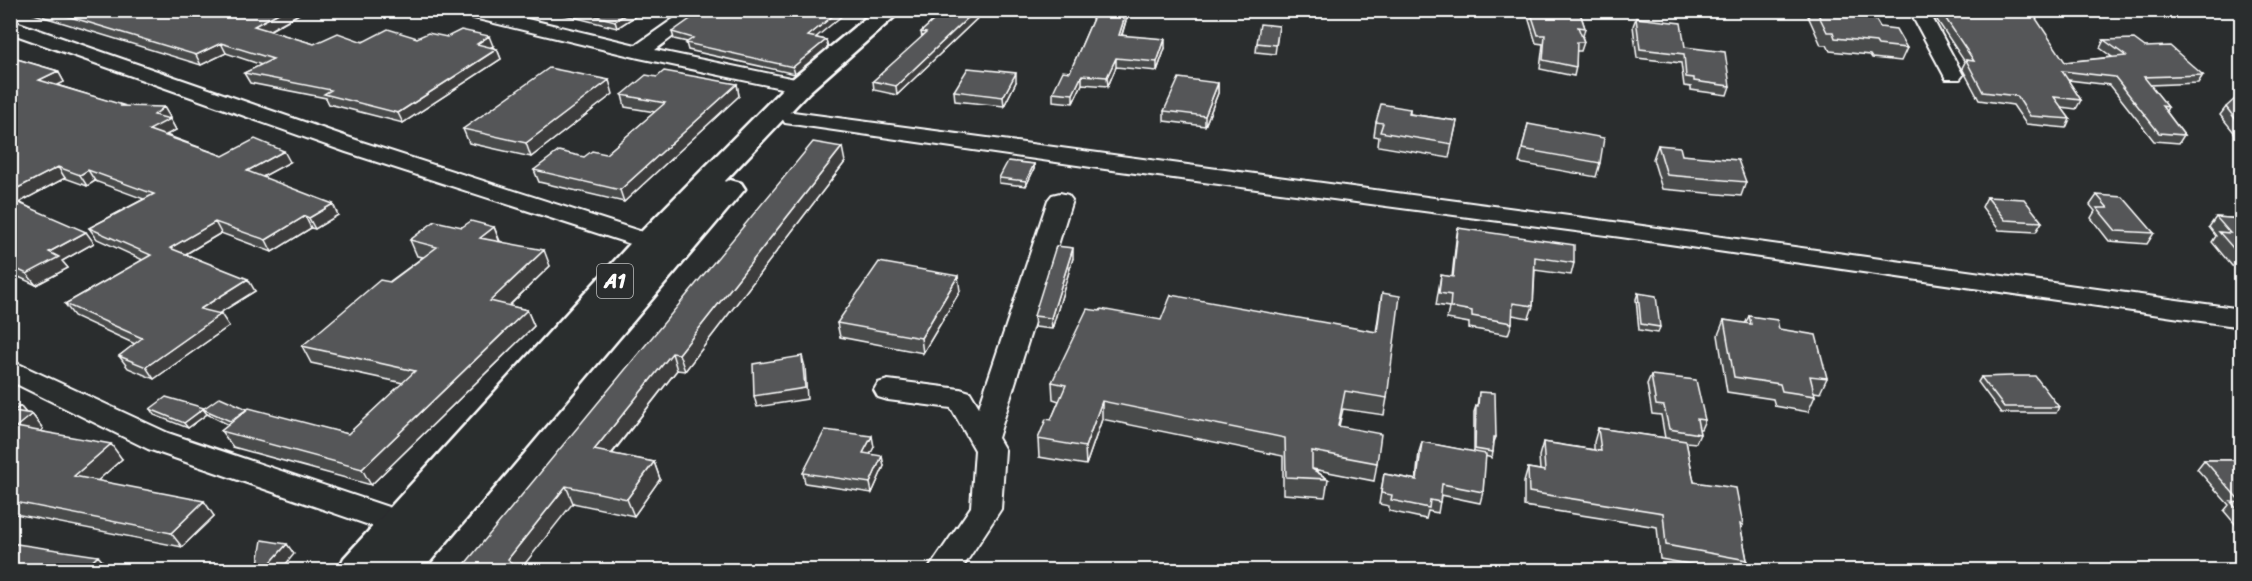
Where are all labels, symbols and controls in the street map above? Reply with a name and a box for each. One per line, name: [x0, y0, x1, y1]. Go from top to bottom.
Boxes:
road number: A1: [597, 264, 633, 298]

